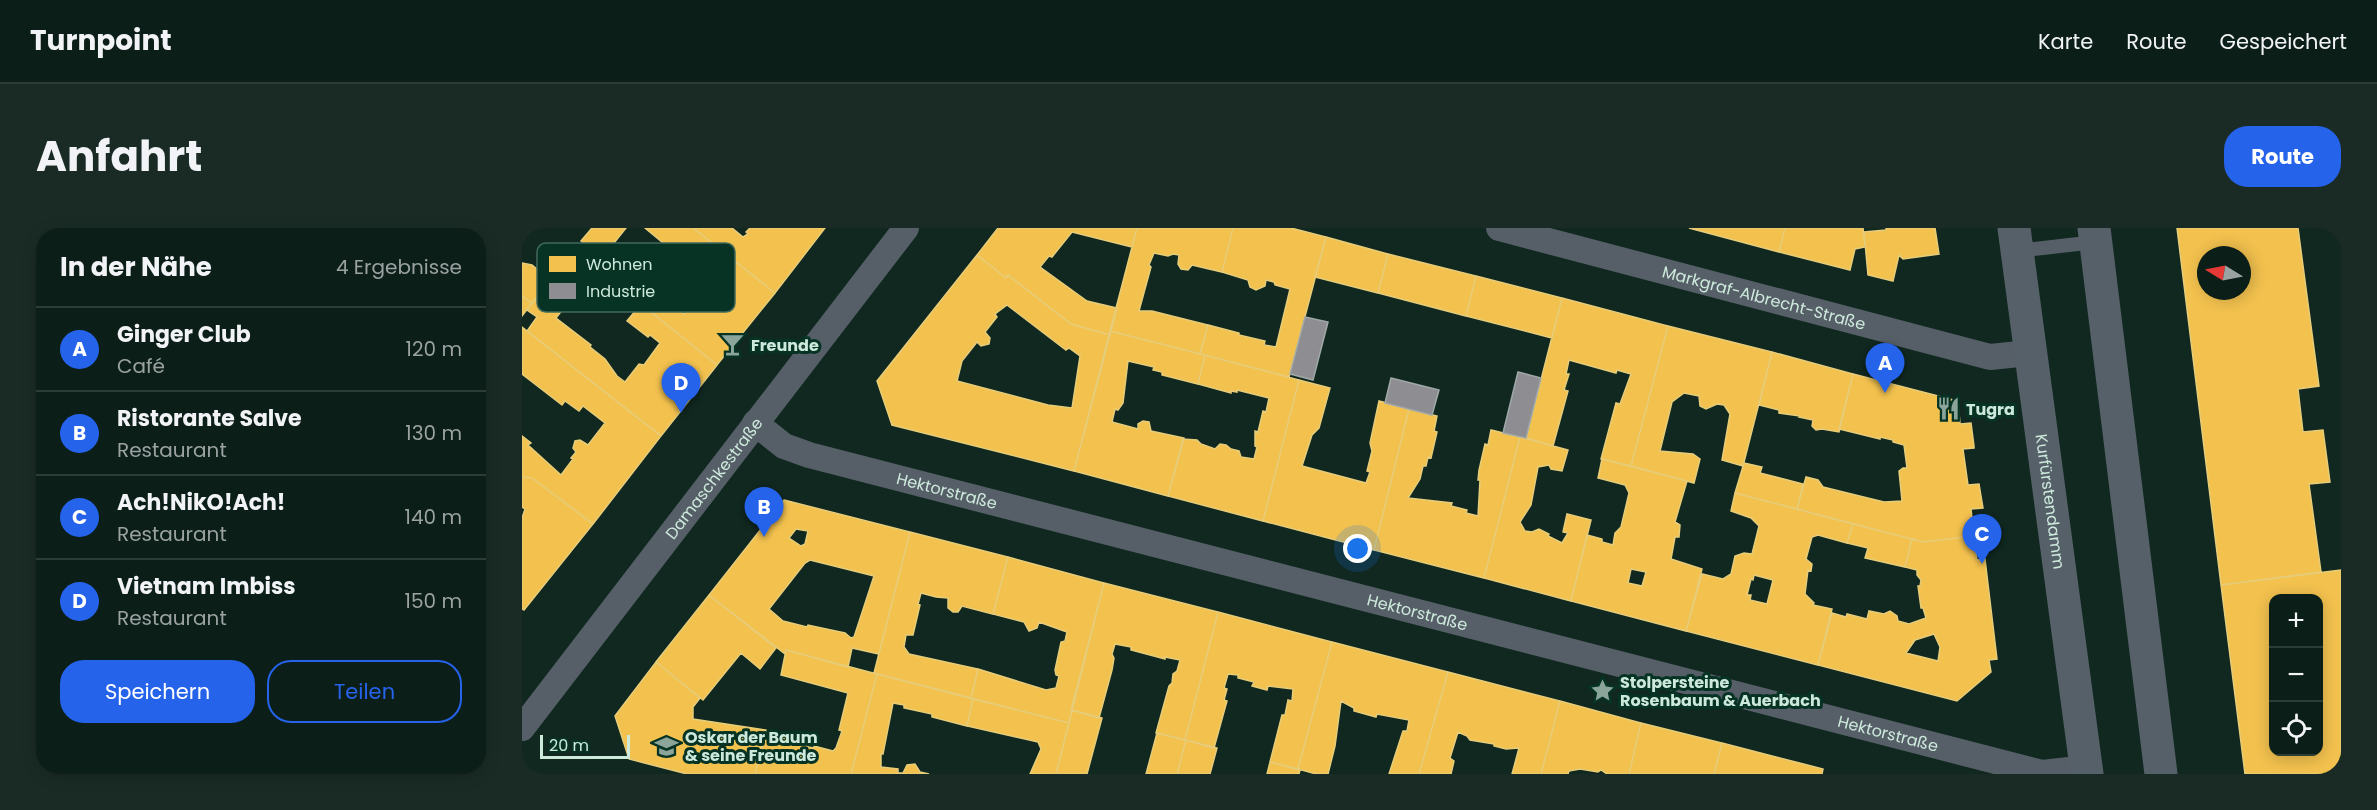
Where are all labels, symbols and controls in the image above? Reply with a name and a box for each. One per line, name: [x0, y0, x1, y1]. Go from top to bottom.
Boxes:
text: Turnpoint: [30, 21, 172, 60]
text: Karte: [2038, 27, 2093, 56]
text: Route: [2126, 27, 2187, 56]
text: Gespeichert: [2220, 27, 2347, 56]
button: Route: [2224, 126, 2341, 187]
text: Anfahrt: [36, 127, 202, 186]
legend: [537, 243, 735, 312]
north arrow: [2197, 246, 2251, 300]
text: In der Nähe: [60, 249, 212, 285]
text: 4 Ergebnisse: [336, 253, 462, 281]
text: Wohnen: [586, 253, 653, 276]
street label: Markgraf-Albrecht-Straße: [1660, 260, 1868, 335]
text: Industrie: [586, 280, 655, 303]
text: Ginger Club: [117, 319, 251, 350]
bar icon: Freunde: [720, 332, 746, 358]
place label: Freunde: [751, 334, 819, 357]
text: A: [72, 335, 87, 363]
text: 120 m: [406, 335, 462, 363]
pin: A: [1866, 344, 1904, 393]
text: Café: [117, 352, 165, 380]
pin: D: [662, 364, 700, 413]
restaurant icon: Tugra: [1935, 396, 1961, 422]
place label: Tugra: [1966, 398, 2015, 421]
text: Ristorante Salve: [117, 403, 302, 434]
street label: Damaschkestraße: [660, 413, 768, 544]
text: B: [73, 419, 86, 447]
text: 130 m: [405, 419, 462, 447]
street label: Kurfürstendamm: [2030, 433, 2071, 571]
text: Restaurant: [117, 436, 227, 464]
street label: Hektorstraße: [894, 467, 1000, 515]
text: Ach!NikO!Ach!: [117, 487, 286, 518]
pin: B: [744, 488, 784, 537]
text: C: [72, 503, 87, 531]
text: 140 m: [405, 503, 462, 531]
pin: C: [1962, 514, 2002, 564]
text: Restaurant: [117, 520, 227, 548]
your location: [1343, 534, 1372, 563]
text: Vietnam Imbiss: [117, 571, 296, 602]
text: D: [72, 587, 87, 615]
text: 150 m: [405, 587, 462, 615]
street label: Hektorstraße: [1365, 588, 1470, 636]
map controls: [2269, 594, 2323, 756]
button: +: [2269, 594, 2323, 648]
text: Restaurant: [117, 604, 227, 632]
button: −: [2269, 648, 2323, 702]
button: Speichern: [60, 660, 255, 723]
button: Teilen: [267, 660, 462, 723]
place label: Stolpersteine Rosenbaum & Auerbach: [1620, 671, 1821, 712]
place icon: Stolpersteine Rosenbaum & Auerbach: [1589, 678, 1615, 704]
button: locate: [2269, 702, 2323, 756]
street label: Hektorstraße: [1835, 709, 1941, 757]
place label: Oskar der Baum & seine Freunde: [685, 726, 818, 767]
scale bar: [540, 732, 630, 760]
school or university icon: Oskar der Baum & seine Freunde: [654, 733, 680, 759]
text: 20 m: [549, 734, 589, 757]

